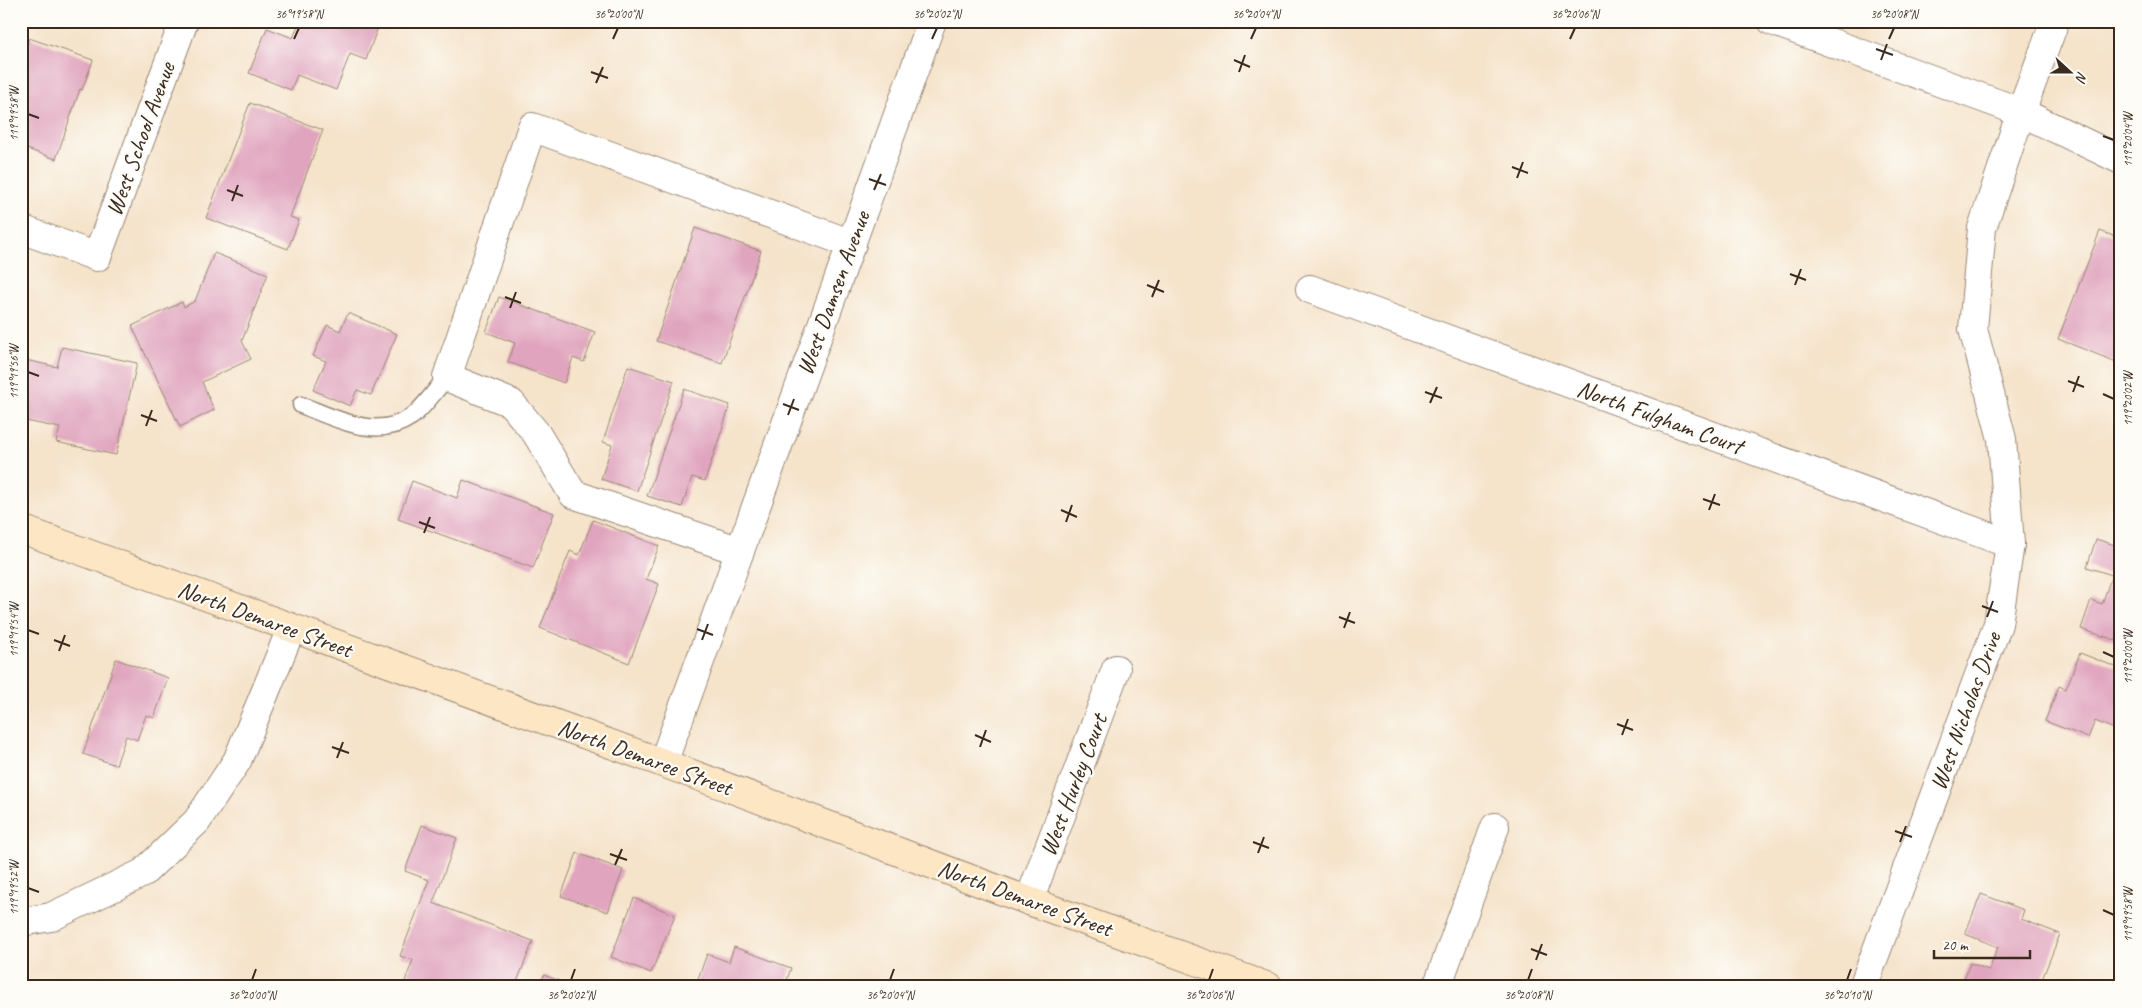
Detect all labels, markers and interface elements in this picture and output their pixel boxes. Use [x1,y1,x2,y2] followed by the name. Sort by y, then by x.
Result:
[275,6,324,22] text: 36°19'58"N
[594,6,643,22] text: 36°20'00"N
[913,6,962,22] text: 36°20'02"N
[1232,6,1281,22] text: 36°20'04"N
[1551,6,1600,22] text: 36°20'06"N
[1870,6,1919,22] text: 36°20'08"N
[2044,48,2094,98] north arrow
[98,56,182,220] street label: West School Avenue
[2071,69,2091,86] text: N
[6,85,22,141] text: 119°19'58"W
[2120,111,2136,167] text: 119°20'04"W
[789,205,877,379] street label: West Damsen Avenue
[6,343,22,399] text: 119°19'56"W
[2120,370,2136,426] text: 119°20'02"W
[1573,373,1750,462] street label: North Fulgham Court
[174,574,358,665] street label: North Demaree Street
[6,601,22,657] text: 119°19'54"W
[1923,626,2008,794] street label: West Nicholas Drive
[2120,628,2136,684] text: 119°20'00"W
[1032,708,1115,860] street label: West Hurley Court
[554,712,738,803] street label: North Demaree Street
[934,853,1118,944] street label: North Demaree Street
[6,859,22,915] text: 119°19'52"W
[2120,886,2136,942] text: 119°19'58"W
[1934,928,2031,960] scale bar
[1942,936,1969,955] text: 20 m
[228,987,277,1003] text: 36°20'00"N
[547,987,596,1003] text: 36°20'02"N
[866,987,915,1003] text: 36°20'04"N
[1185,987,1234,1003] text: 36°20'06"N
[1504,987,1553,1003] text: 36°20'08"N
[1823,987,1872,1003] text: 36°20'10"N

